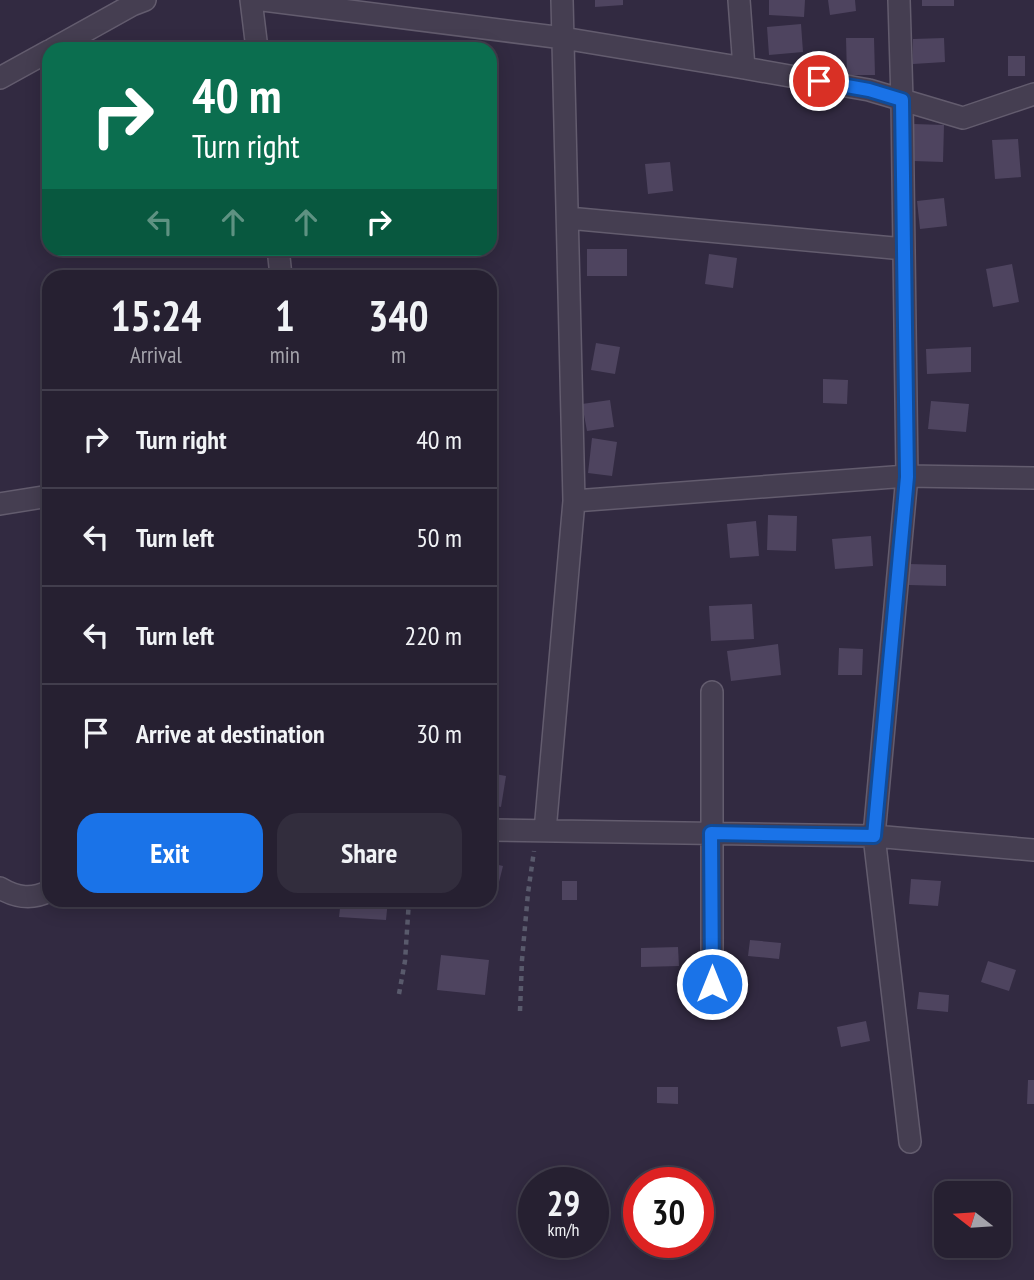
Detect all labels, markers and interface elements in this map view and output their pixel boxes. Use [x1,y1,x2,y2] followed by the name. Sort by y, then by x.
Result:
[789,51,849,111] pin
[800,62,838,100] icon: arrive
[192,63,281,127] text: 40 m
[77,70,168,161] icon: right
[192,125,300,167] text: Turn right
[141,203,179,241] icon: left
[214,203,252,241] icon: ahead
[287,203,325,241] icon: ahead
[360,203,398,241] icon: right
[110,288,201,343] text: 15:24
[275,288,295,343] text: 1
[368,288,429,343] text: 340
[130,340,182,369] text: Arrival
[270,340,300,369] text: min
[391,340,406,369] text: m
[77,420,115,458] icon: right
[136,423,227,456] text: Turn right
[416,423,462,456] text: 40 m
[77,518,115,556] icon: left
[136,521,214,554] text: Turn left
[416,521,462,554] text: 50 m
[77,616,115,654] icon: left
[136,619,214,652] text: Turn left
[404,619,462,652] text: 220 m
[77,714,115,752] icon: arrive
[136,717,325,750] text: Arrive at destination
[416,717,462,750] text: 30 m
[77,813,263,893] button: Exit
[277,813,462,893] button: Share
[675,947,749,1021] position arrow
[623,1167,714,1258] speed limit sign: 30
[547,1180,580,1226] text: 29
[934,1181,1012,1258] north arrow
[934,1181,1011,1258] map controls
[548,1218,579,1241] text: km/h

